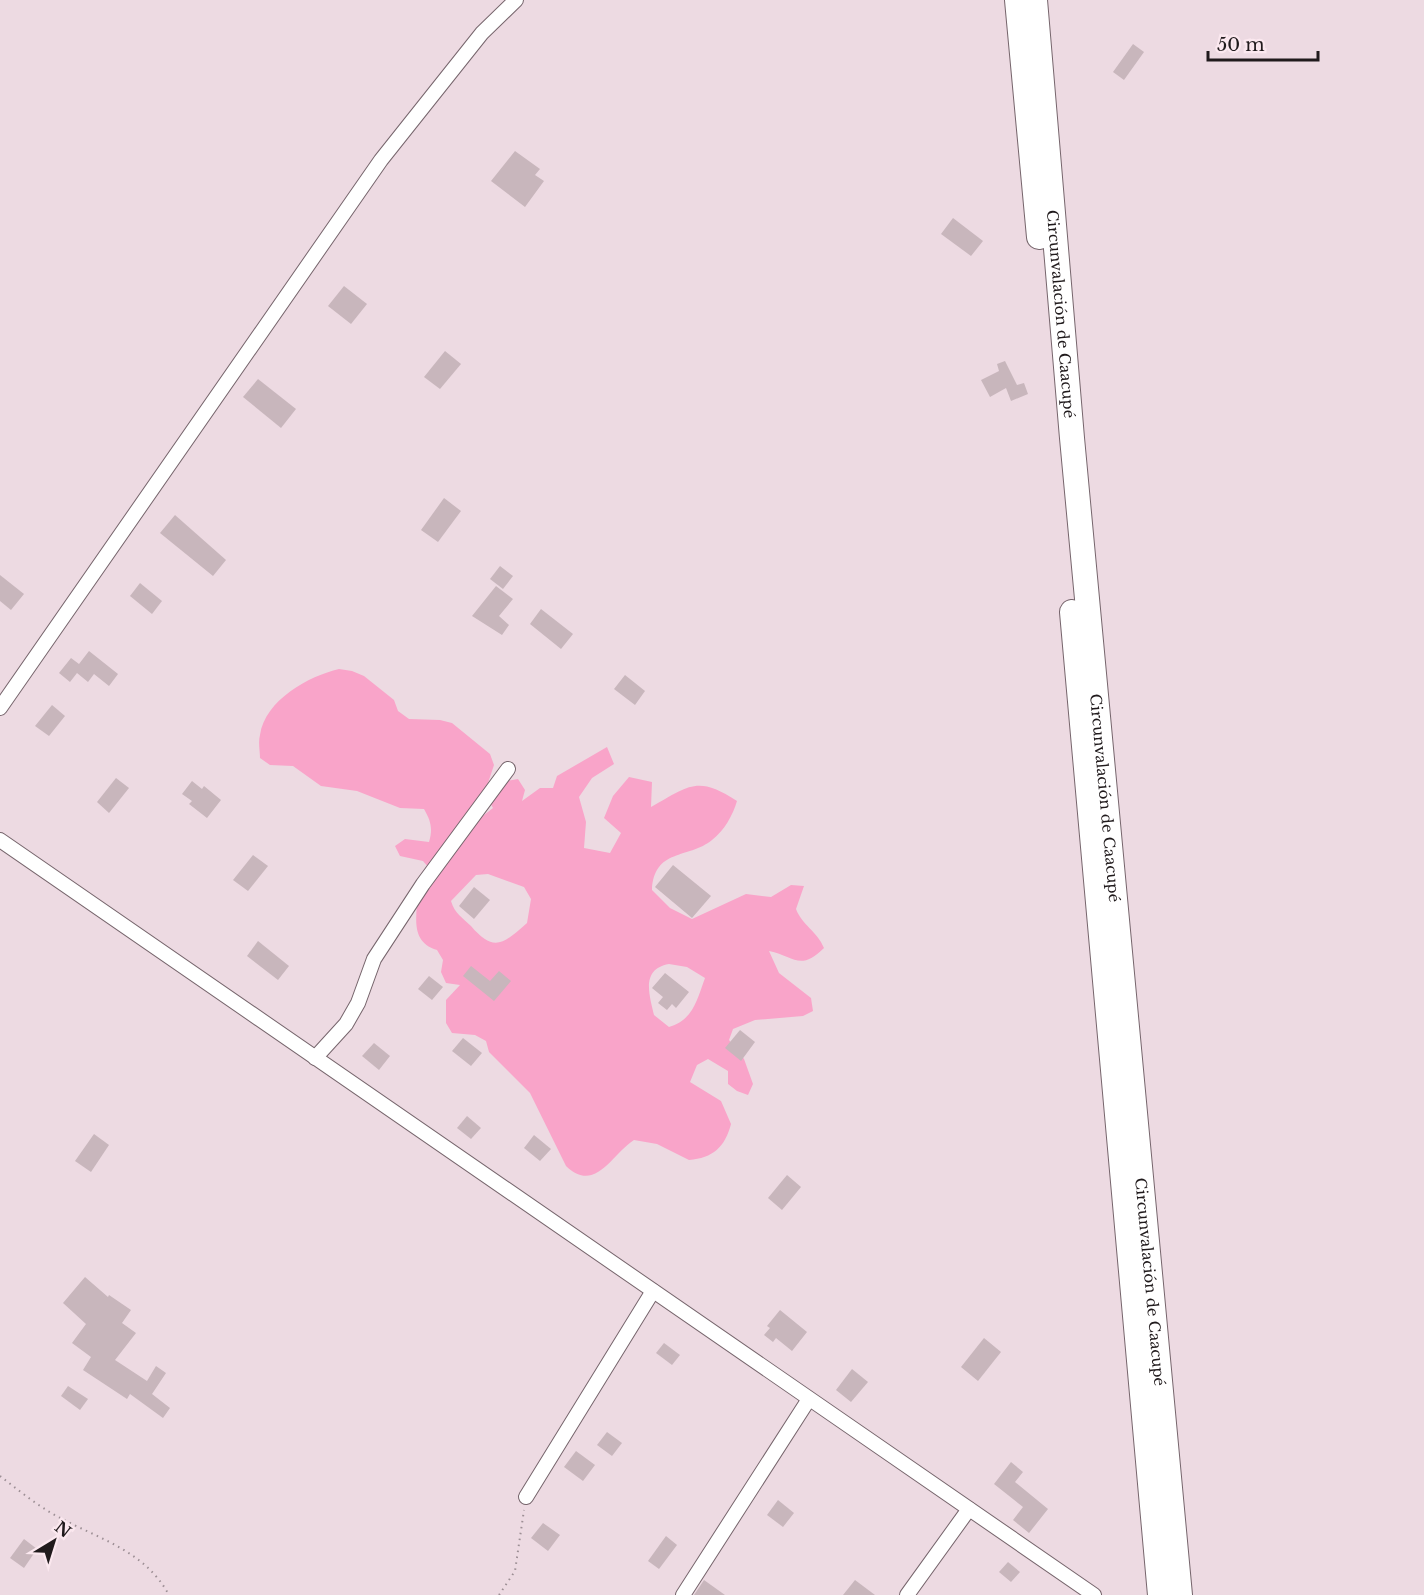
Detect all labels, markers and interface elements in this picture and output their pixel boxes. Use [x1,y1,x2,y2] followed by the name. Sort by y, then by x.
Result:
[1208,24,1318,62] scale bar
[1217,34,1265,56] text: 50 m
[1043,209,1080,419] street label: Circunvalación de Caacupé
[1086,693,1125,903] street label: Circunvalación de Caacupé
[1132,1177,1170,1387] street label: Circunvalación de Caacupé
[24,1511,84,1571] north arrow
[51,1517,75,1542] text: N

